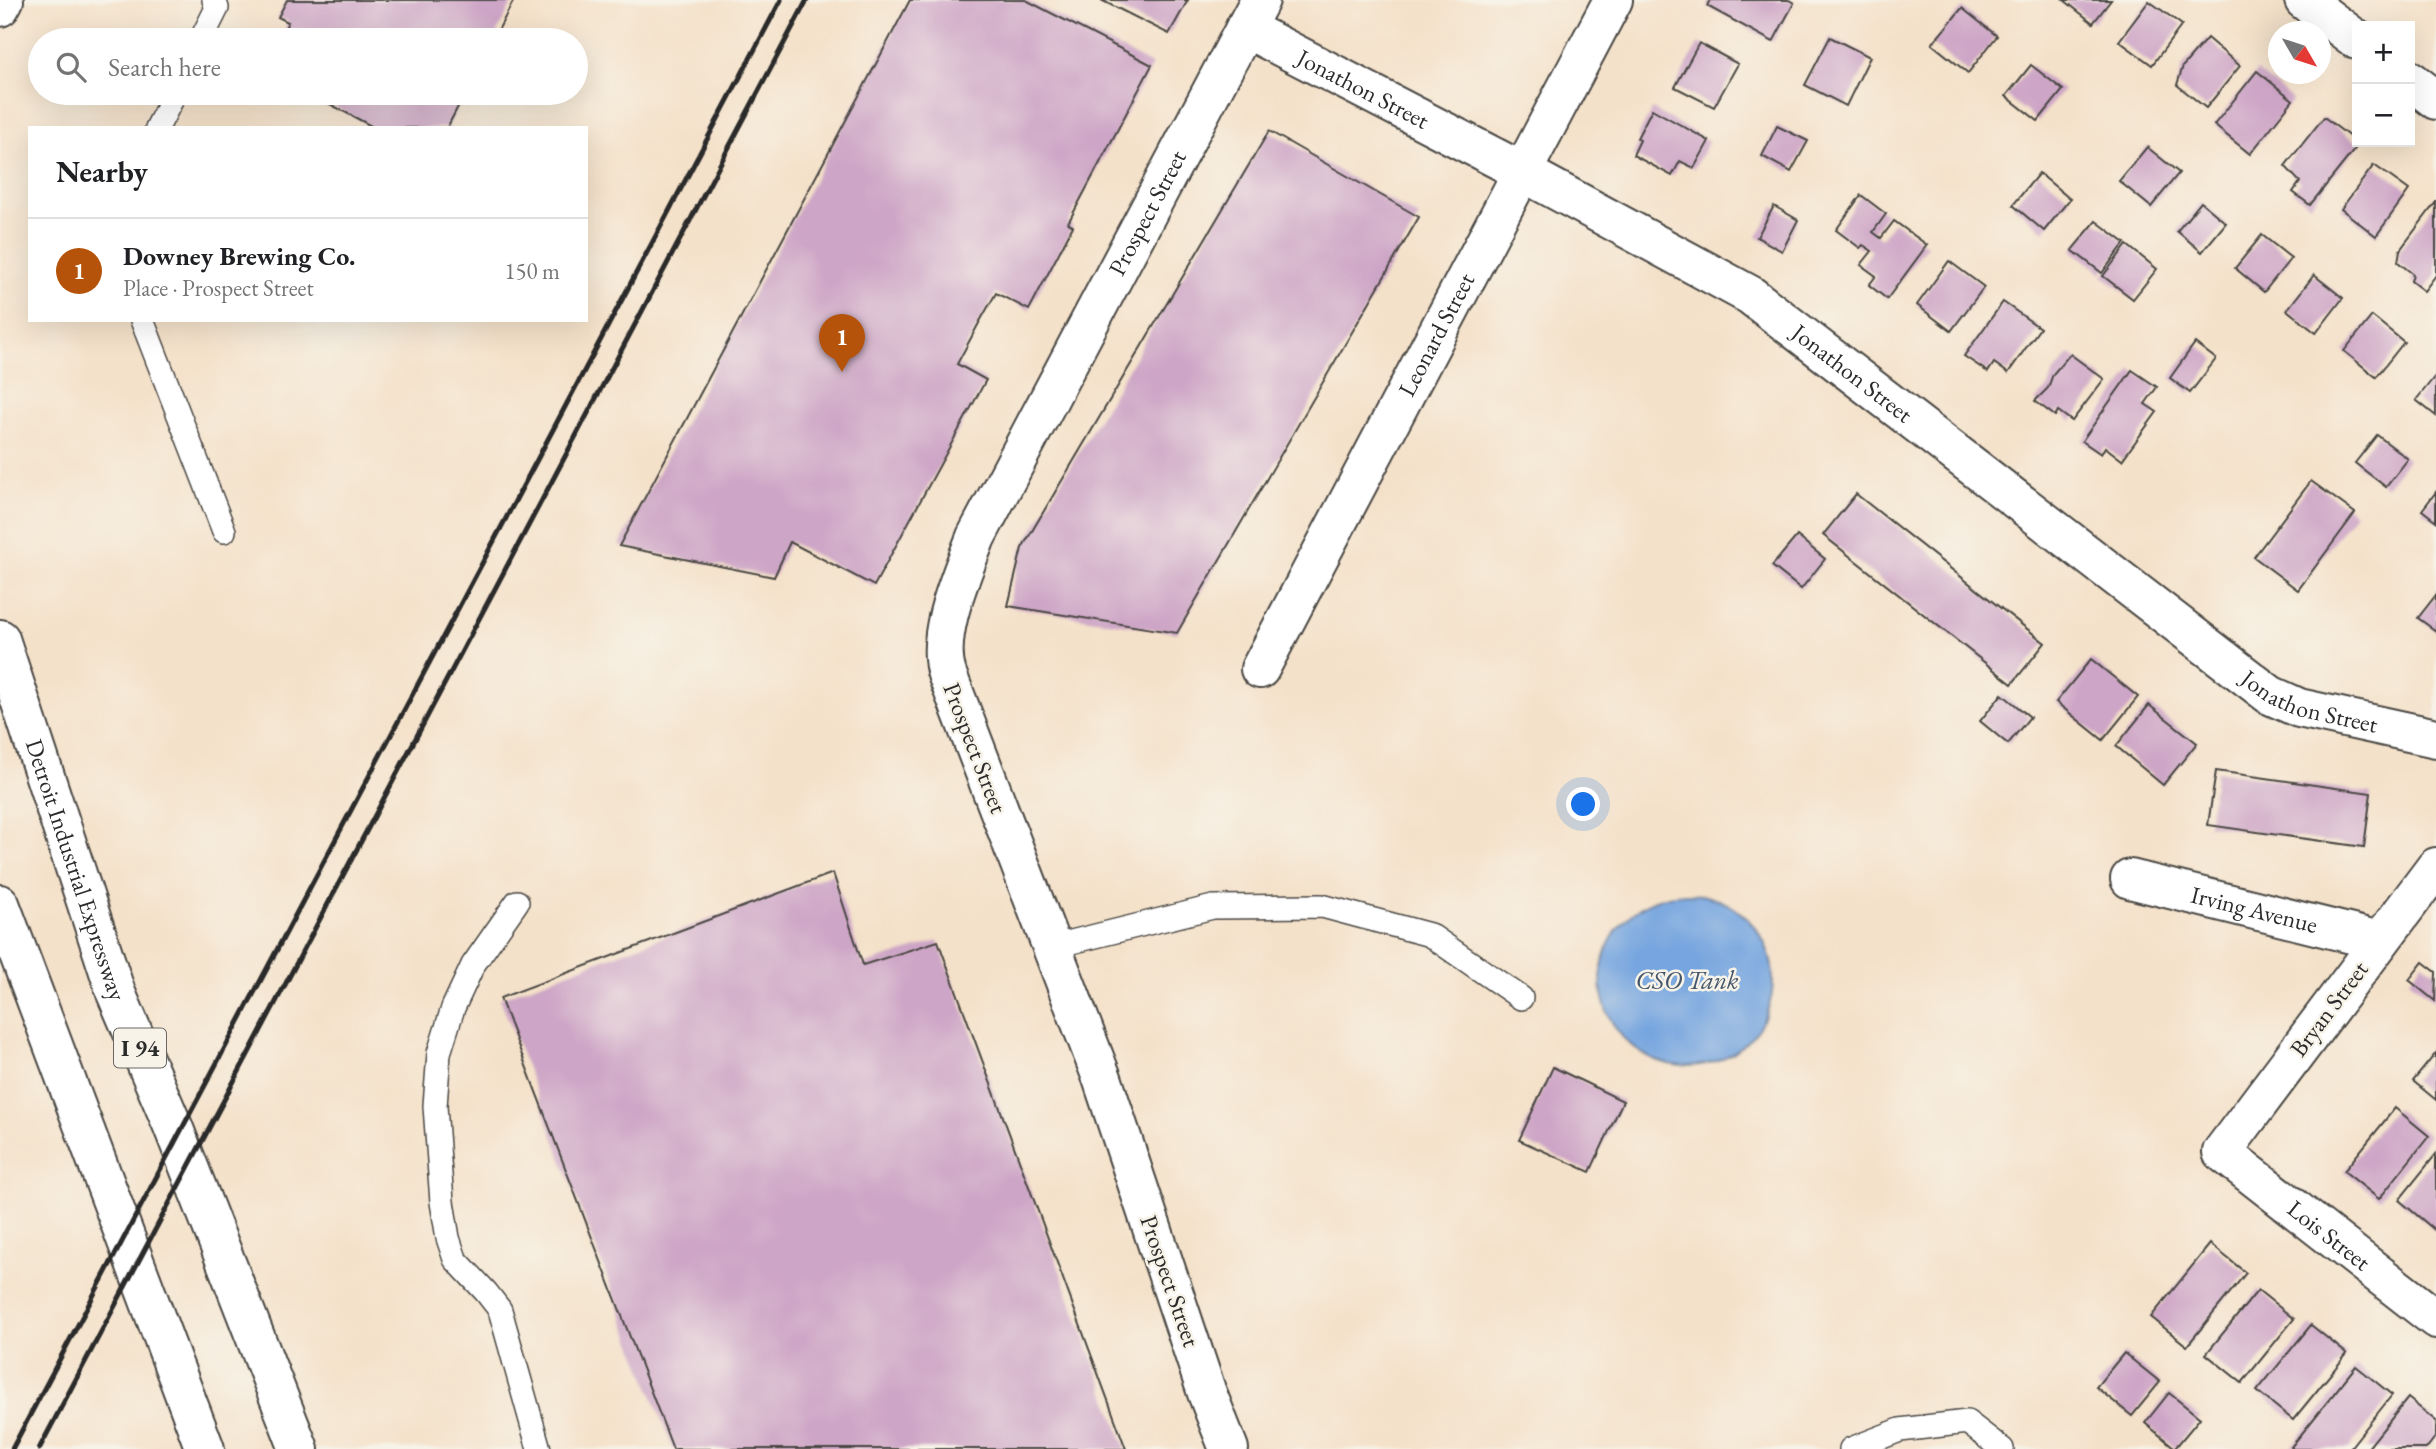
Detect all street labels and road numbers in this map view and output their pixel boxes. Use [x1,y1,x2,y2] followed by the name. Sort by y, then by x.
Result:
[1290,41,1435,136] street label: Jonathon Street
[1101,144,1193,281] street label: Prospect Street
[1391,267,1481,401] street label: Leonard Street
[1784,316,1919,430] street label: Jonathon Street
[2233,661,2381,740] street label: Jonathon Street
[936,678,1015,818] street label: Prospect Street
[19,735,134,1006] street label: Detroit Industrial Expressway
[2188,879,2321,940] street label: Irving Avenue
[2283,954,2375,1063] street label: Bryan Street
[114,1028,166,1068] road number: I 94
[2281,1193,2377,1277] street label: Lois Street
[1133,1211,1208,1351] street label: Prospect Street

